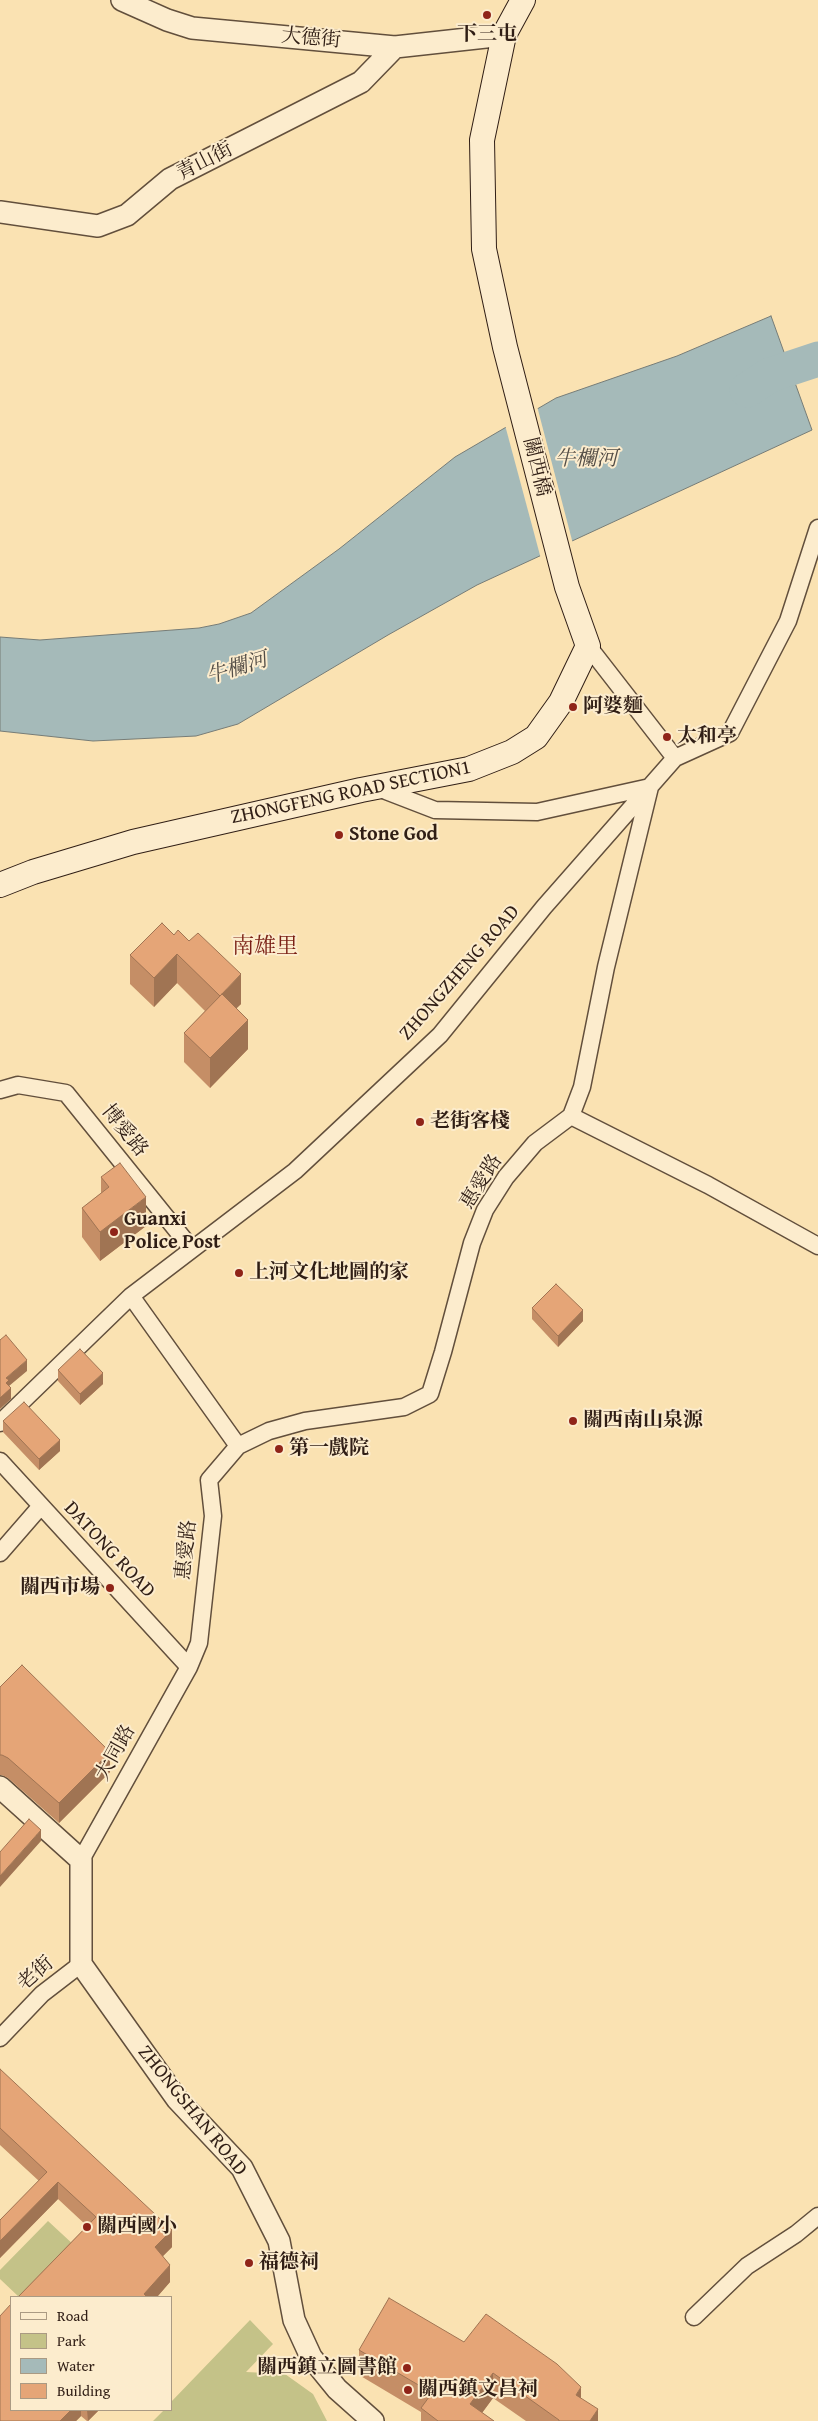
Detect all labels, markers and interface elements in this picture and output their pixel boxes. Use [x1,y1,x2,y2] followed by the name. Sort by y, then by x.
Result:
[481,9,493,21] marker: 下三屯
[457,23,517,47] place label: 下三屯
[280,24,342,54] street label: 大德街
[173,138,237,186] street label: 青山街
[517,435,555,499] street label: 關西橋
[555,447,617,473] water label: 牛欄河
[203,648,271,690] water label: 牛欄河
[583,695,643,719] place label: 阿婆麵
[567,701,579,713] marker: 阿婆麵
[677,725,737,749] place label: 太和亭
[661,731,673,743] marker: 太和亭
[229,756,473,830] street label: ZHONGFENG ROAD SECTION1
[349,823,438,847] place label: Stone God
[333,829,345,841] marker: Stone God
[395,900,525,1046] street label: ZHONGZHENG ROAD
[232,934,298,960] district label: 南雄里
[96,1100,152,1162] street label: 博愛路
[430,1110,510,1134] place label: 老街客棧
[414,1116,426,1128] marker: 老街客棧
[456,1150,508,1214] street label: 惠愛路
[124,1208,221,1255] place label: Guanxi Police Post
[108,1226,120,1238] marker: Guanxi Police Post
[249,1261,409,1285] place label: 上河文化地圖的家
[233,1267,245,1279] marker: 上河文化地圖的家
[583,1409,703,1433] place label: 關西南山泉源
[567,1415,579,1427] marker: 關西南山泉源
[289,1437,369,1461] place label: 第一戲院
[273,1443,285,1455] marker: 第一戲院
[58,1497,160,1603] street label: DATONG ROAD
[172,1519,202,1581] street label: 惠愛路
[20,1576,100,1600] place label: 關西市場
[104,1582,116,1594] marker: 關西市場
[91,1721,141,1785] street label: 大同路
[13,1952,59,1996] street label: 老街
[132,2041,252,2181] street label: ZHONGSHAN ROAD
[97,2215,177,2239] place label: 關西國小
[81,2221,93,2233] marker: 關西國小
[259,2251,319,2275] place label: 福德祠
[243,2257,255,2269] marker: 福德祠
[10,2296,172,2411] legend
[57,2305,88,2326] text: Road
[57,2330,86,2351] text: Park
[57,2355,95,2376] text: Water
[257,2356,397,2380] place label: 關西鎮立圖書館
[401,2362,413,2374] marker: 關西鎮立圖書館
[418,2378,538,2402] place label: 關西鎮文昌祠
[57,2380,110,2401] text: Building
[402,2384,414,2396] marker: 關西鎮文昌祠

